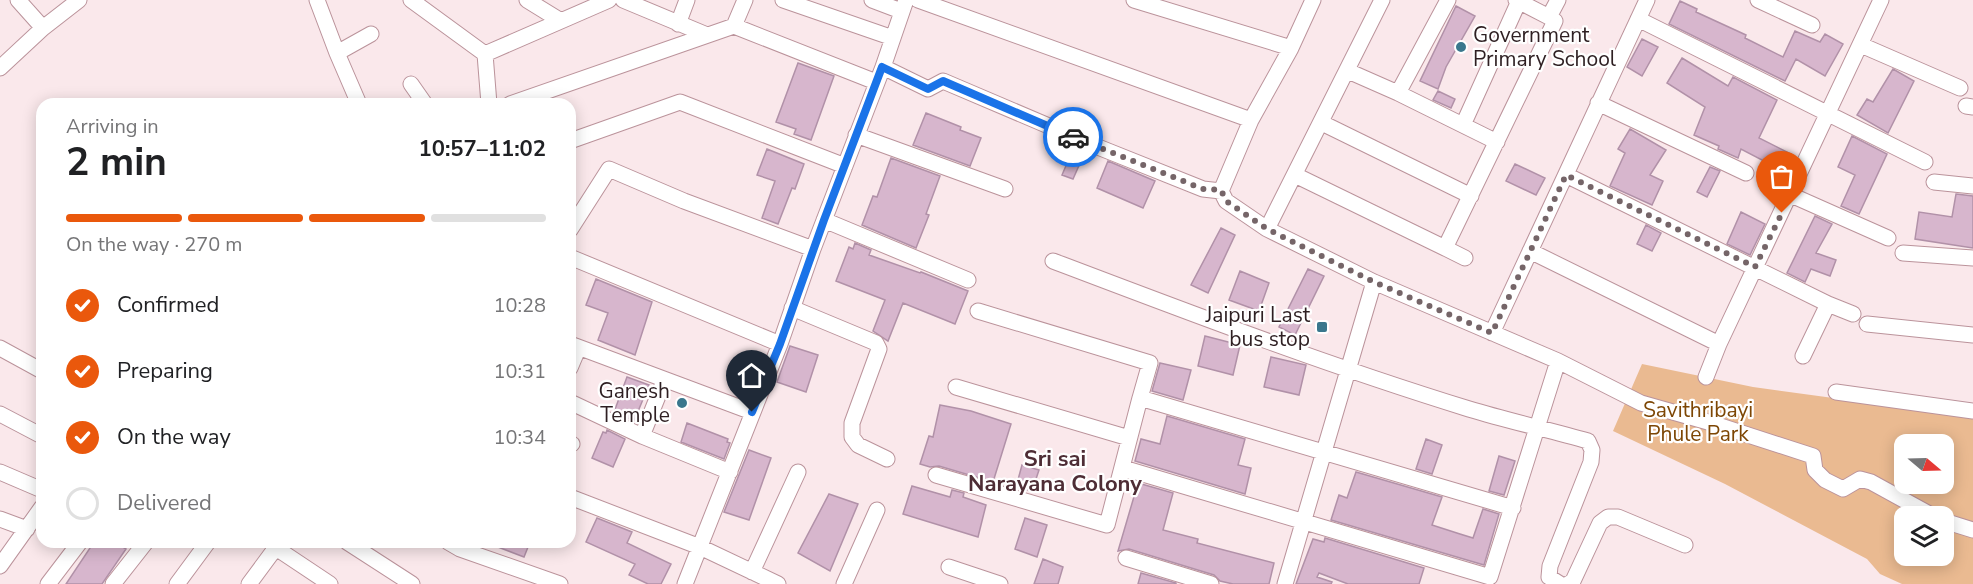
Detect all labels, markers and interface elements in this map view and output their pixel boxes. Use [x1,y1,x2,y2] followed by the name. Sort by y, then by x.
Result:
[1473,21,1617,73] place label: Government Primary School
[1454,40,1468,54] marker: Government Primary School
[1043,107,1103,167] courier
[66,113,159,140] text: Arriving in
[1057,121,1090,154] icon: car
[418,134,546,164] text: 10:57–11:02
[66,136,167,189] text: 2 min
[1756,151,1807,213] pin
[1765,160,1798,193] icon: bag
[66,231,242,258] text: On the way · 270 m
[66,289,99,322] icon: check
[117,290,219,320] text: Confirmed
[493,292,546,319] text: 10:28
[1205,301,1311,353] place label: Jaipuri Last bus stop
[1315,320,1329,334] marker: Jaipuri Last bus stop
[726,350,777,412] pin
[66,355,99,388] icon: check
[117,356,213,386] text: Preparing
[493,358,546,385] text: 10:31
[735,359,768,392] icon: home
[598,377,670,429] place label: Ganesh Temple
[675,396,689,410] marker: Ganesh Temple
[1643,396,1753,448] park label: Savithribayi Phule Park
[66,421,99,454] icon: check
[117,422,231,452] text: On the way
[493,424,546,451] text: 10:34
[1894,434,1954,494] north arrow
[1894,434,1954,566] map controls
[968,444,1142,499] district label: Sri sai Narayana Colony
[117,488,212,518] text: Delivered
[1894,506,1954,566] button: layers

